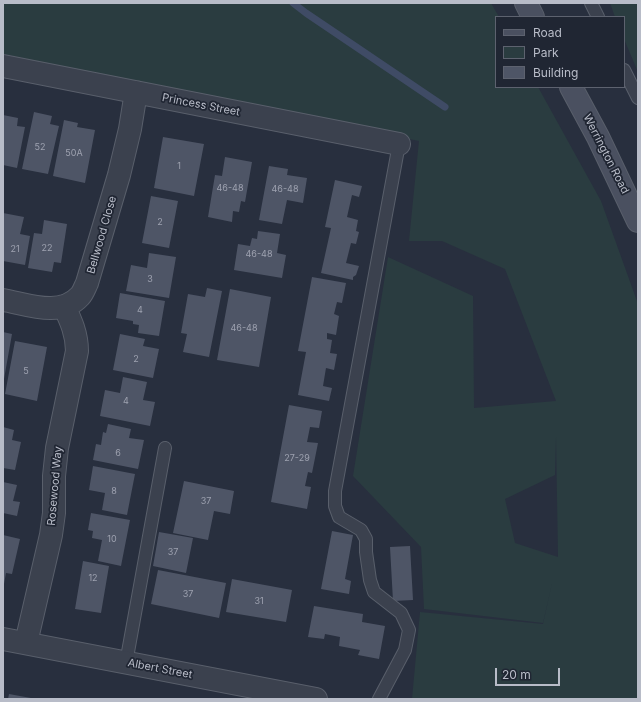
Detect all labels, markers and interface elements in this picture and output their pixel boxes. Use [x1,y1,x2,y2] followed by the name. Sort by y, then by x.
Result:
[495,16,625,88] legend
[533,25,562,40] text: Road
[533,45,559,60] text: Park
[533,65,578,80] text: Building
[161,91,241,119] street label: Princess Street
[580,112,632,196] street label: Werrington Road
[35,142,45,152] house number: 52
[65,148,83,158] house number: 50A
[177,161,181,171] house number: 1
[217,183,243,193] house number: 46-48
[272,184,298,194] house number: 46-48
[85,195,119,275] street label: Bellwood Close
[157,217,163,227] house number: 2
[42,243,52,253] house number: 22
[10,244,20,254] house number: 21
[246,249,272,259] house number: 46-48
[147,274,153,284] house number: 3
[137,305,143,315] house number: 4
[231,323,257,333] house number: 46-48
[133,354,139,364] house number: 2
[23,366,29,376] house number: 5
[123,396,129,406] house number: 4
[45,446,65,526] street label: Rosewood Way
[115,448,121,458] house number: 6
[284,453,310,463] house number: 27-29
[111,486,117,496] house number: 8
[201,496,211,506] house number: 37
[107,534,117,544] house number: 10
[168,547,178,557] house number: 37
[88,573,98,583] house number: 12
[183,589,193,599] house number: 37
[254,596,264,606] house number: 31
[127,656,193,682] street label: Albert Street
[497,660,562,686] scale bar
[502,667,531,682] text: 20 m

